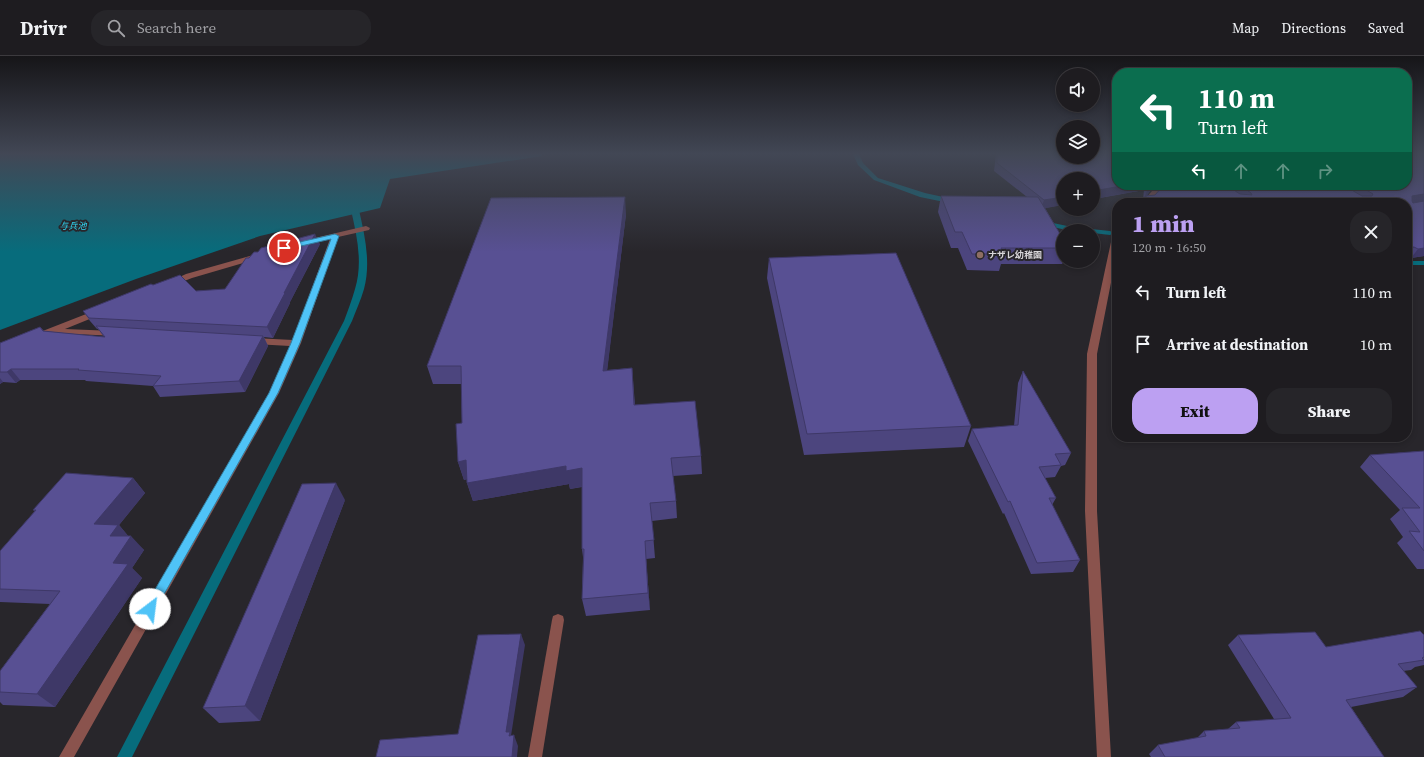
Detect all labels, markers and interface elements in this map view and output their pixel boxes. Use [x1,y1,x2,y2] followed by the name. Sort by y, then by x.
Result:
[91,10,371,46] search box
[20,15,67,41] text: Drivr
[105,17,127,39] icon: search
[137,17,216,38] text: Search here
[1232,18,1259,38] text: Map
[1281,18,1346,38] text: Directions
[1368,18,1404,38] text: Saved
[1056,68,1100,268] map controls
[1056,68,1100,112] button: sound
[1198,79,1275,117] text: 110 m
[1132,84,1184,136] icon: left
[1198,115,1268,140] text: Turn left
[1056,120,1100,164] button: layers
[1188,160,1210,182] icon: left
[1230,160,1252,182] icon: ahead
[1272,160,1294,182] icon: ahead
[1314,160,1336,182] icon: right
[1056,172,1100,216] button: +
[1132,207,1195,240] text: 1 min
[1350,211,1392,253] button: close
[59,220,87,232] water label: 与兵池
[1056,224,1100,268] button: −
[267,231,301,265] pin
[273,237,295,259] icon: arrive
[1132,239,1206,256] text: 120 m · 16:50
[988,249,1042,261] place label: ナザレ幼稚園
[975,250,985,260] marker: ナザレ幼稚園
[1132,281,1154,303] icon: left
[1166,282,1226,303] text: Turn left
[1352,282,1392,303] text: 110 m
[1132,333,1154,355] icon: arrive
[1166,334,1308,355] text: Arrive at destination
[1360,334,1392,355] text: 10 m
[1132,388,1258,434] button: Exit
[1266,388,1392,434] button: Share
[129,588,171,630] position arrow

